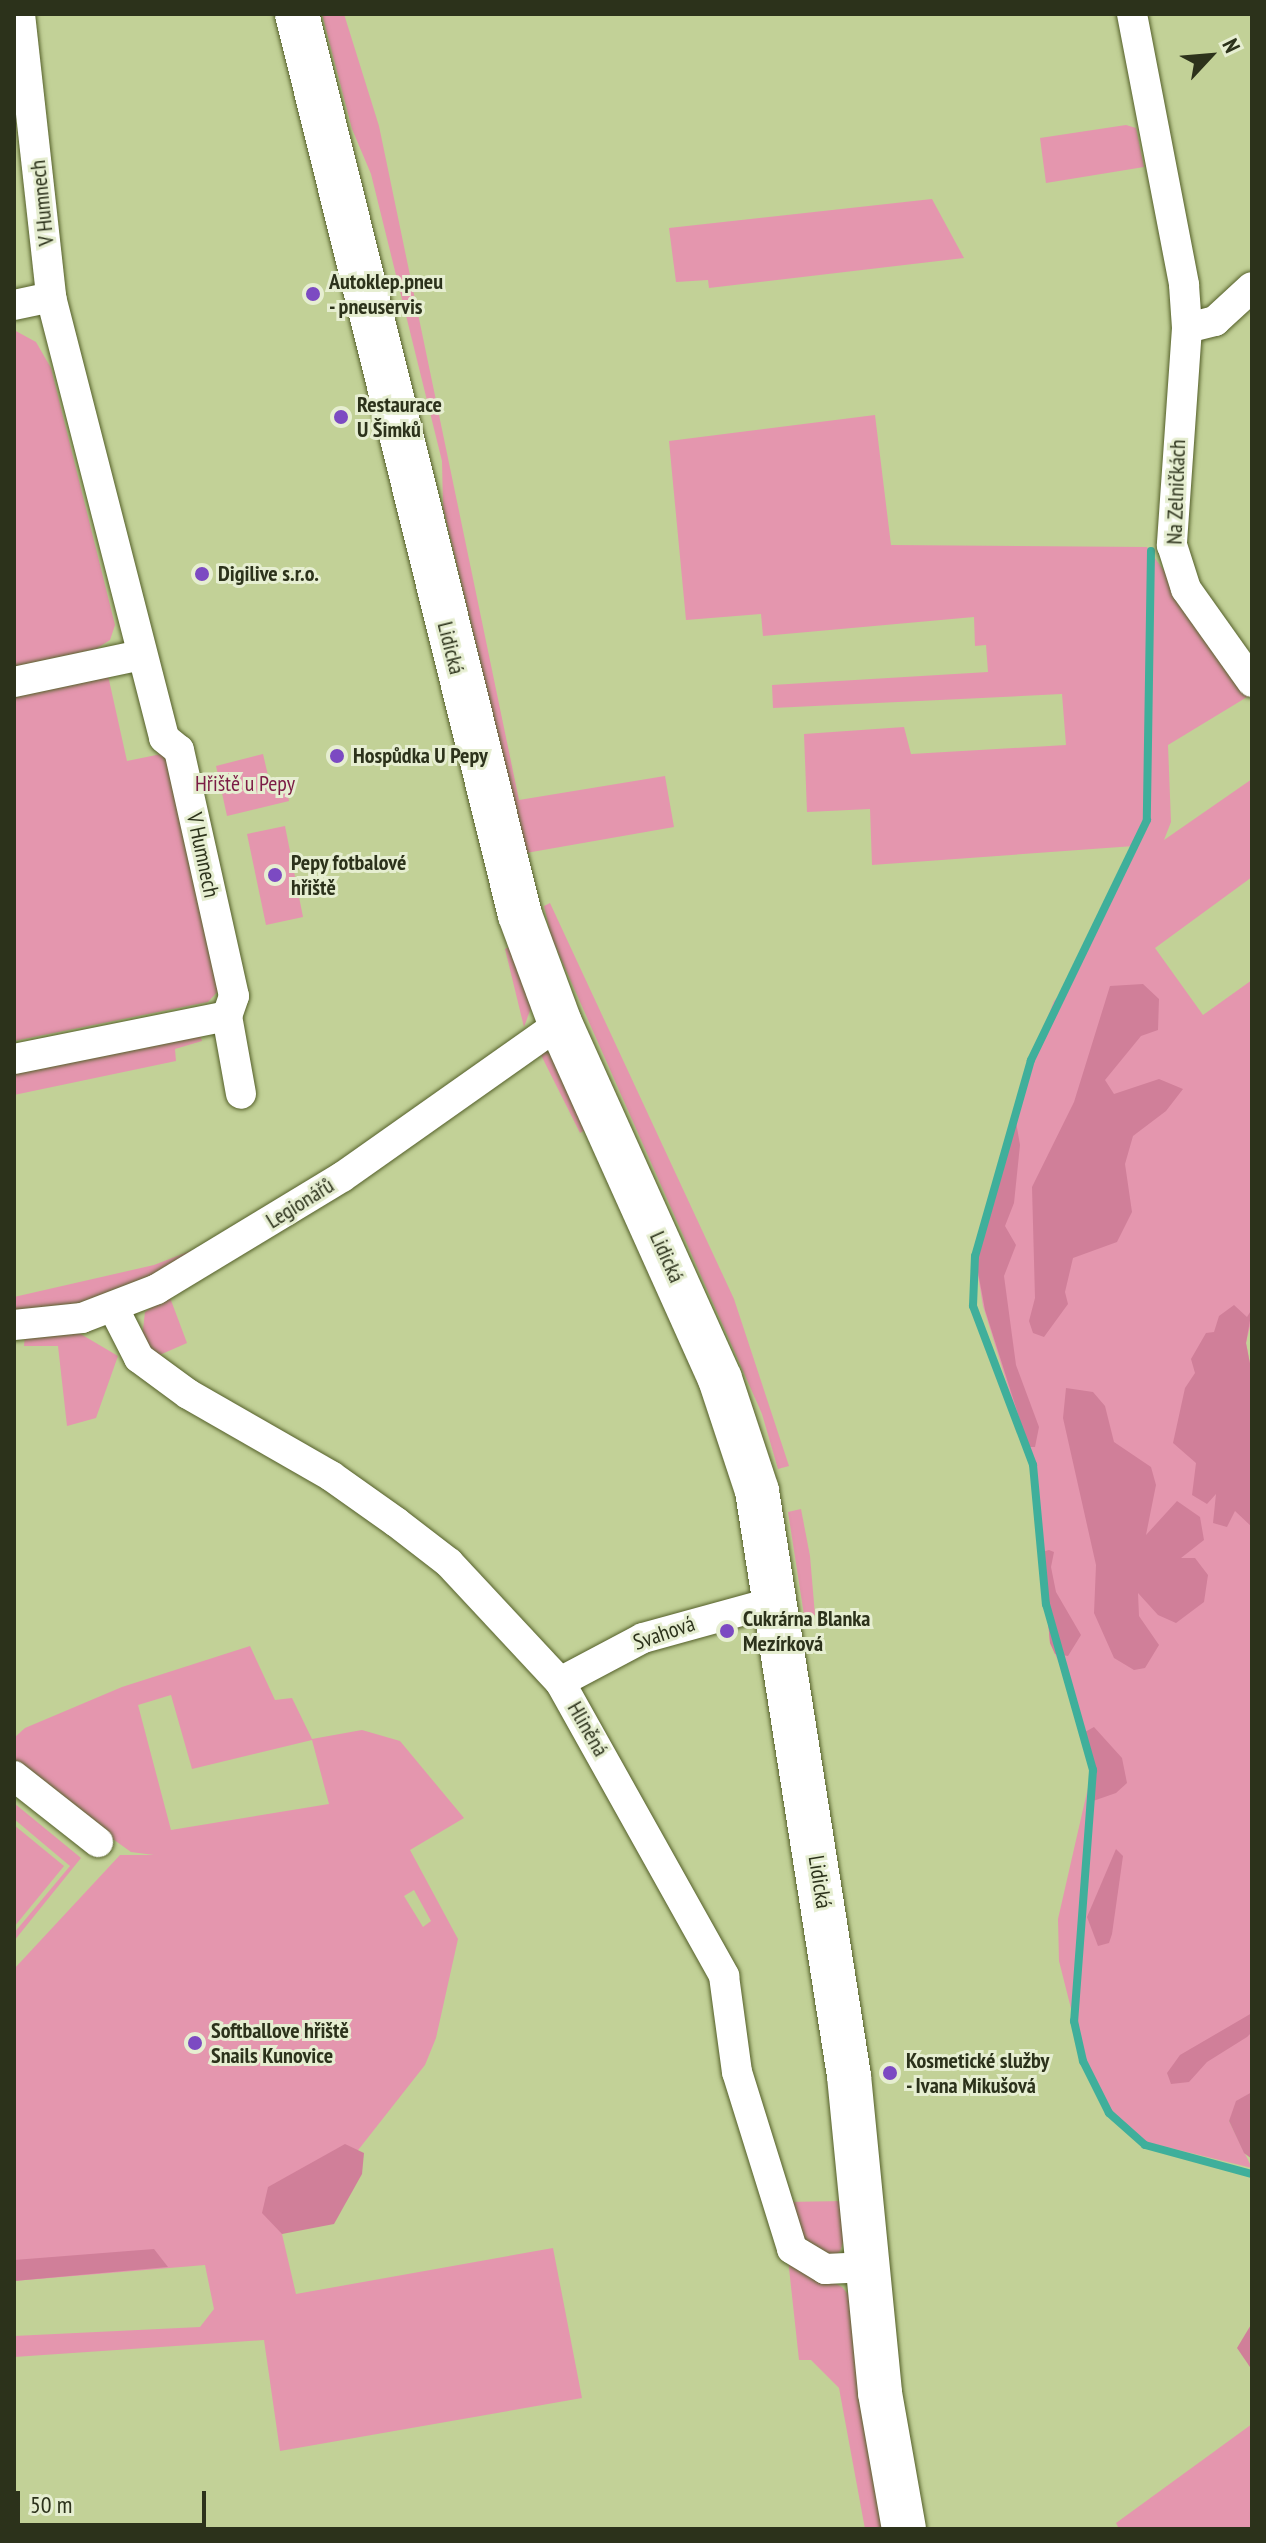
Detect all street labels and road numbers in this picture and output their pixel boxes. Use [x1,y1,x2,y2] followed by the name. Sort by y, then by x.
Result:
[24,159,60,247] street label: V Humnech
[1161,439,1191,545] street label: Na Zelničkách
[432,619,470,677] street label: Lidická
[181,810,225,900] street label: V Humnech
[261,1172,339,1234] street label: Legionářů
[644,1227,690,1287] street label: Lidická
[630,1610,698,1656] street label: Svahová
[562,1697,614,1761] street label: Hliněná
[803,1854,837,1910] street label: Lidická

